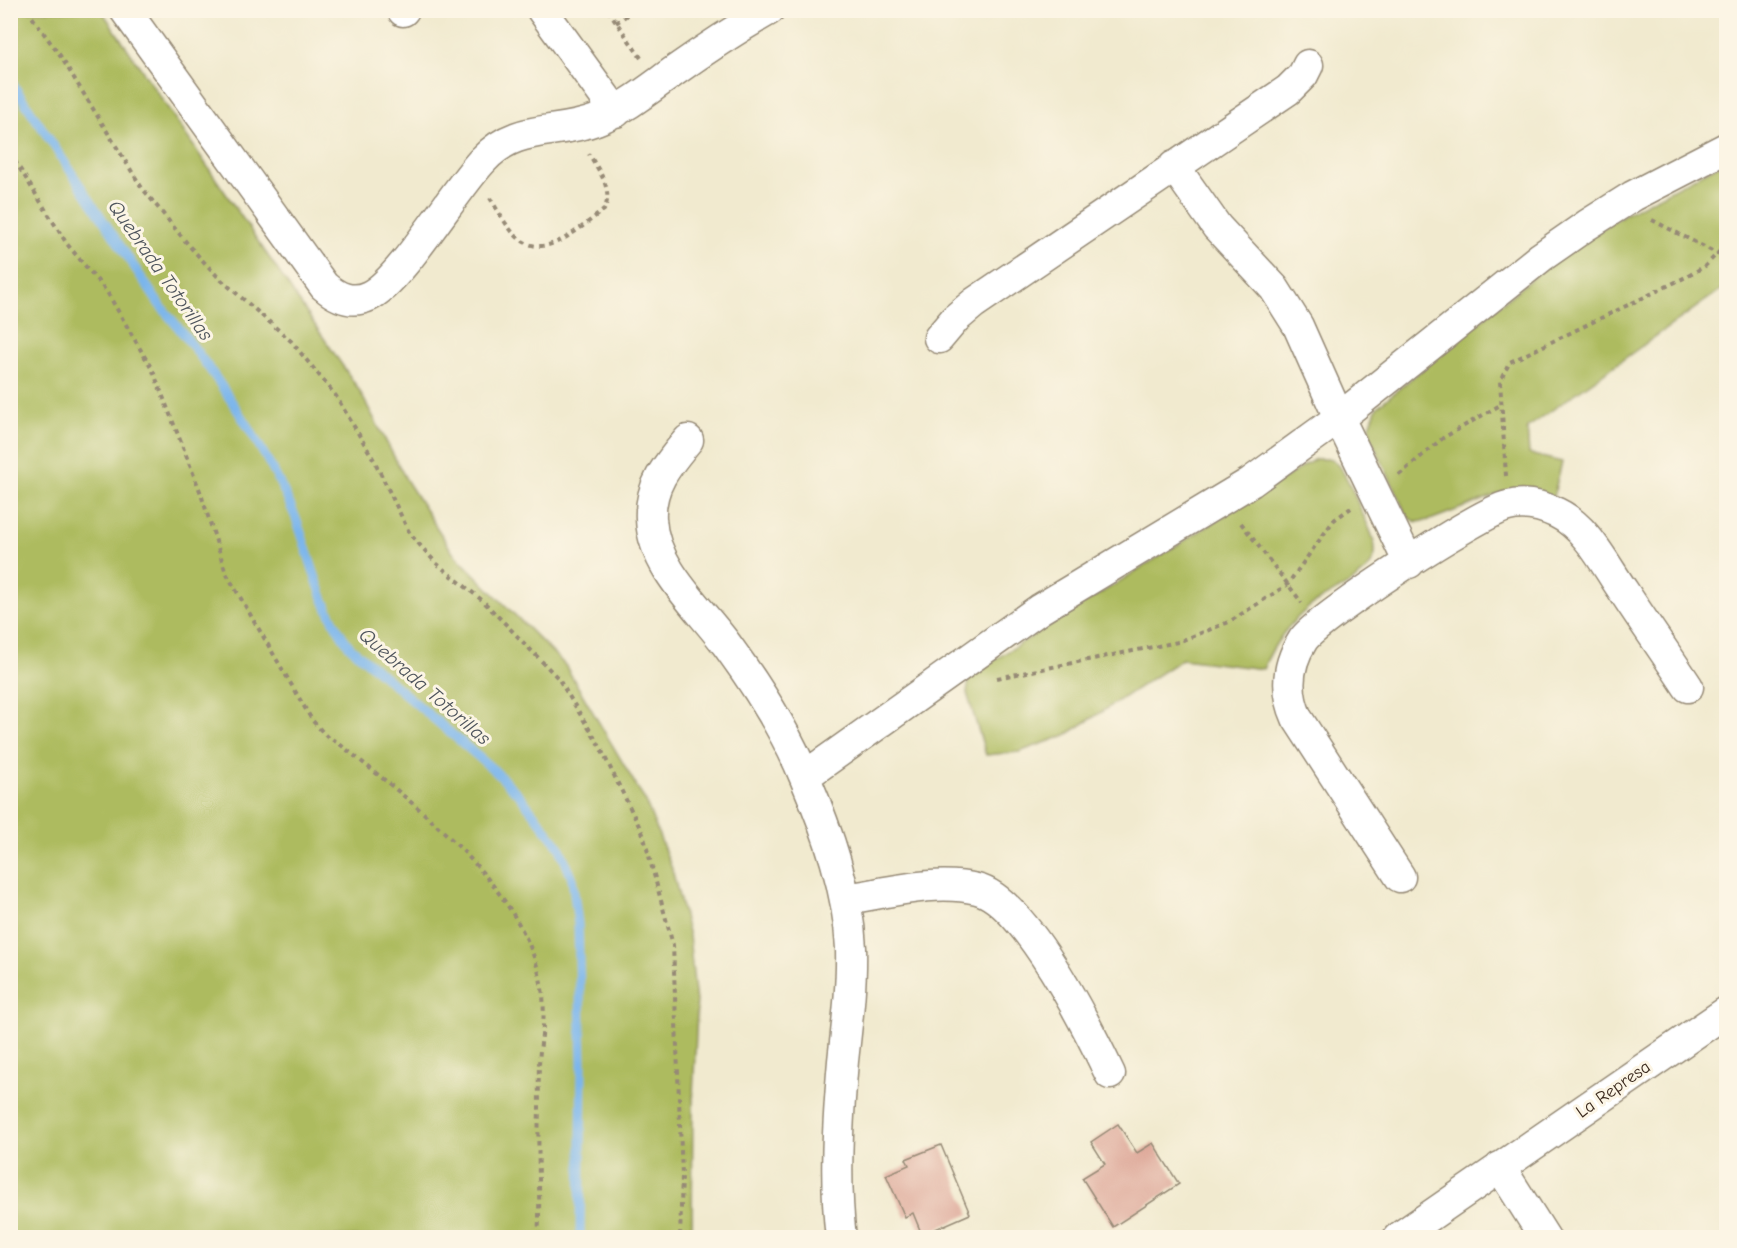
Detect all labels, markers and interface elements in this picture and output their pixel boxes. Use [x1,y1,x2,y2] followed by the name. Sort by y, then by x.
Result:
[103,196,218,346] water label: Quebrada Totorillas
[354,623,496,750] water label: Quebrada Totorillas
[1572,1056,1654,1123] street label: La Represa

